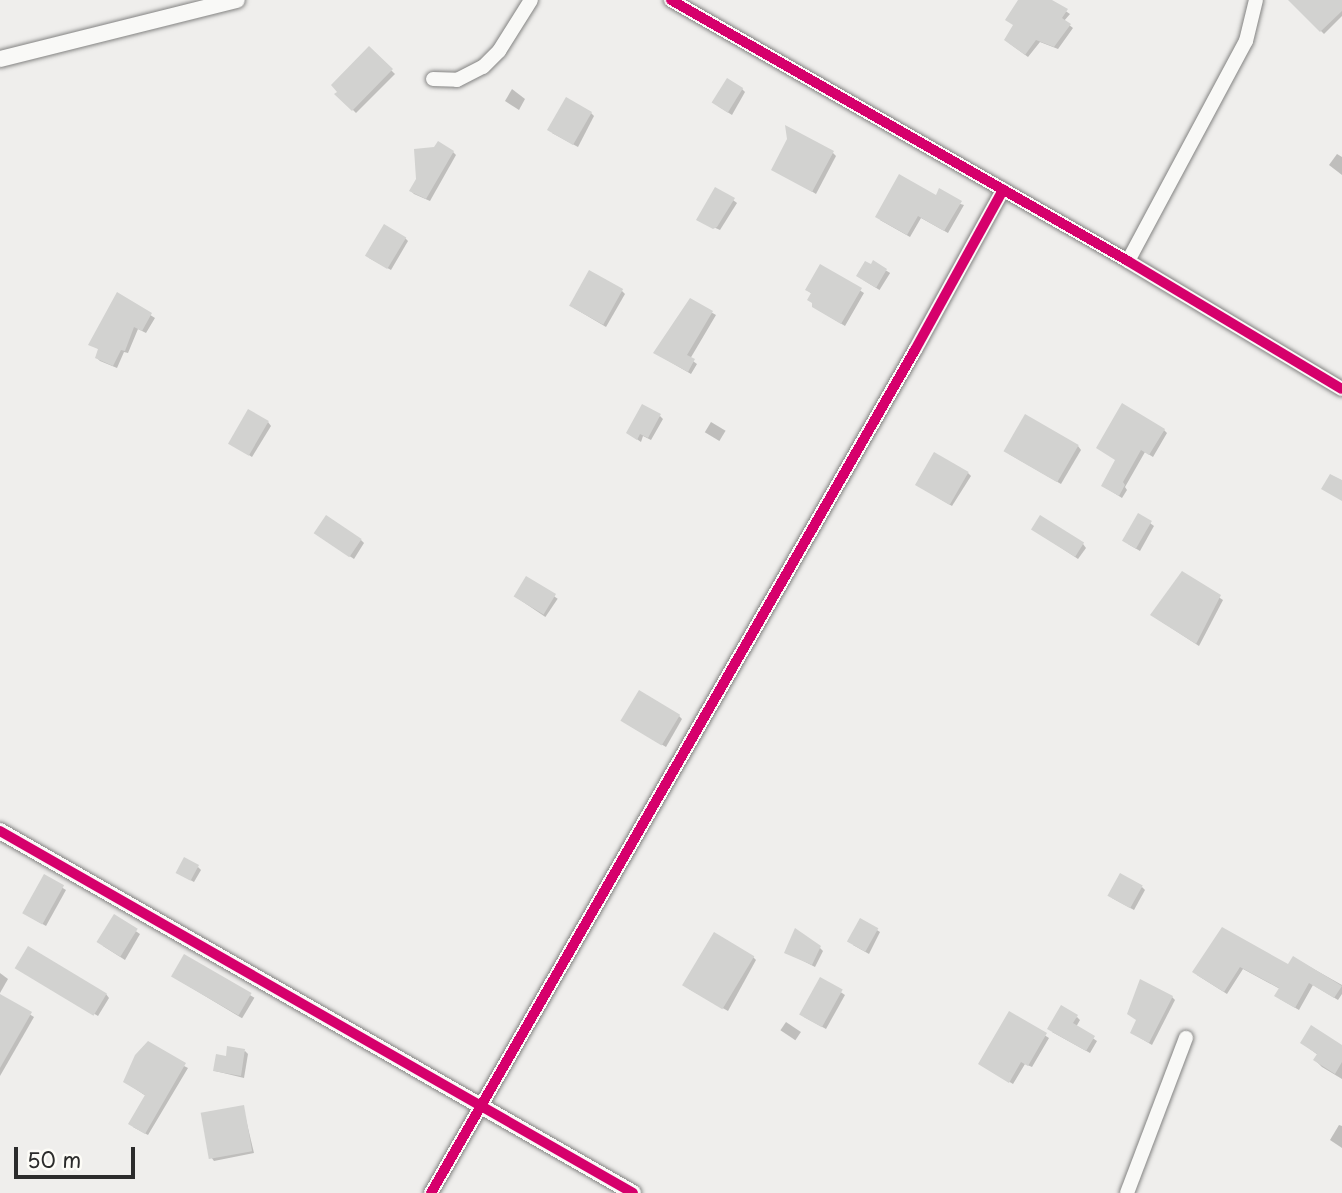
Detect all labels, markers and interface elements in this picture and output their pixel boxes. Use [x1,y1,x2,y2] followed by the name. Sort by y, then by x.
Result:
[18,1134,138,1178] scale bar
[27,1143,81,1175] text: 50 m

